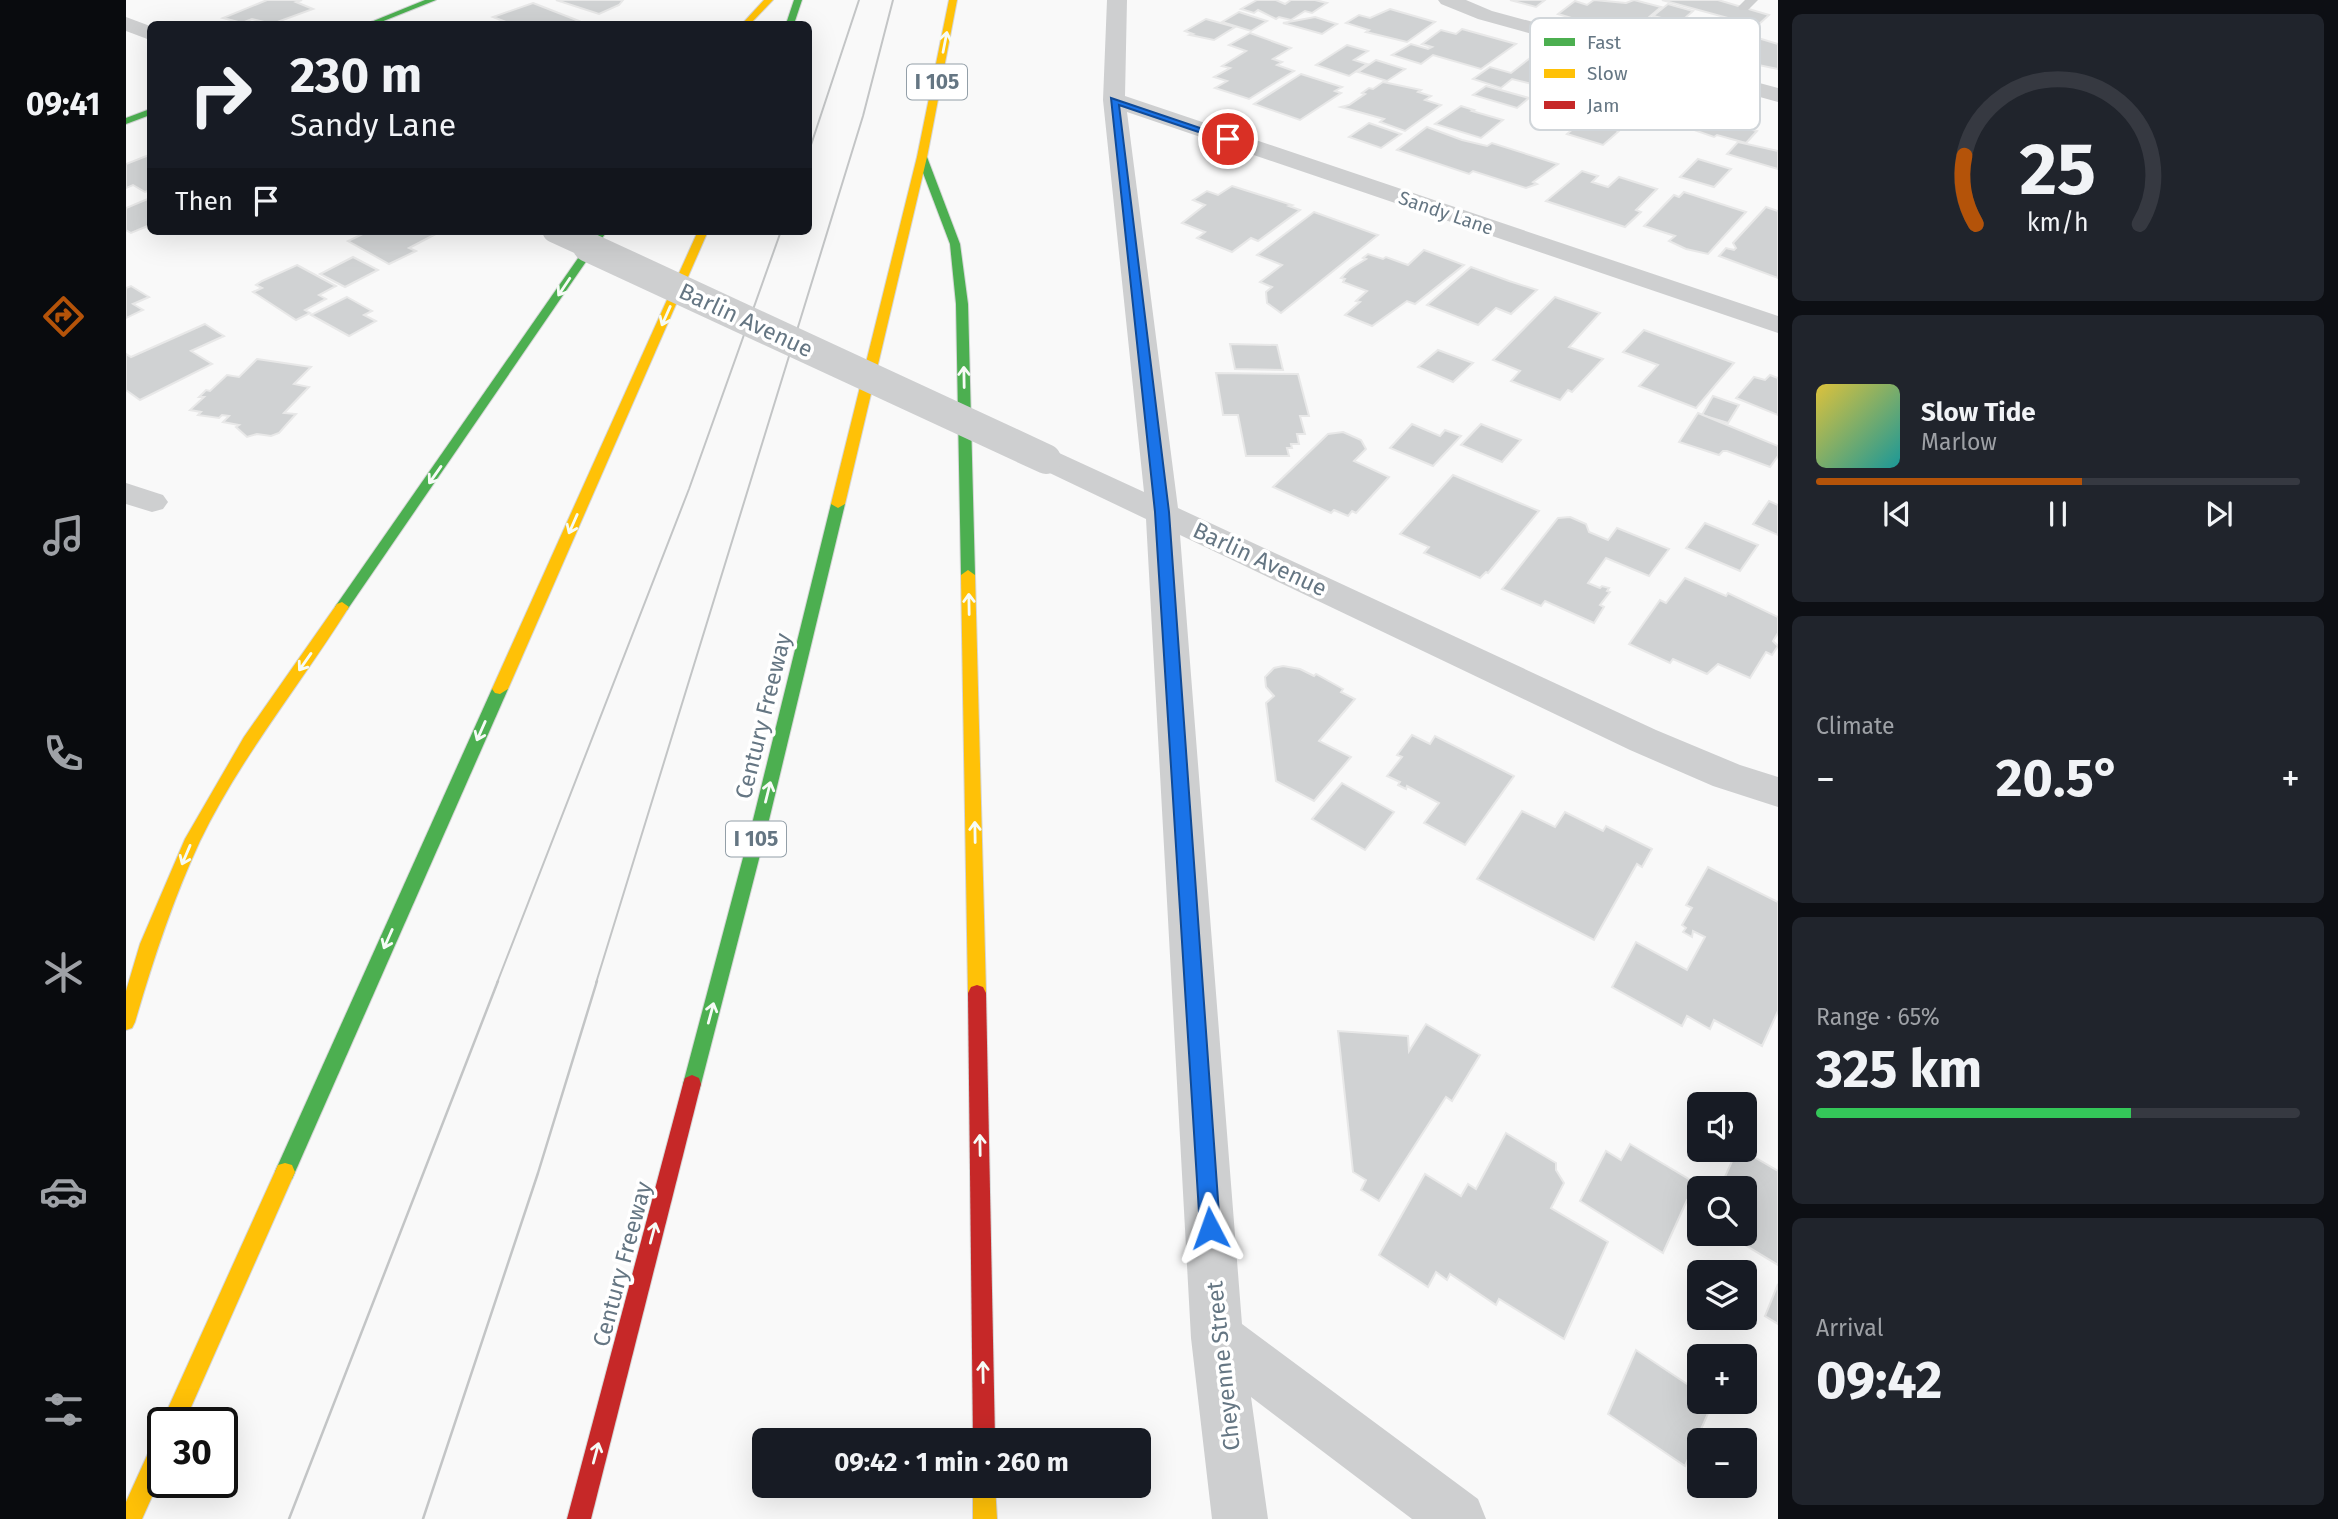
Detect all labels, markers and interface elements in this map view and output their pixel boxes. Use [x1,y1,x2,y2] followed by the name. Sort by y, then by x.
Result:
[1530,18,1760,130] legend
[939,31,952,54] one-way arrow
[1587,31,1621,54] text: Fast
[290,46,422,105] text: 230 m
[175,49,266,140] icon: right
[1587,62,1628,85] text: Slow
[907,64,967,100] road number: I 105
[26,85,100,123] text: 09:41
[1587,94,1619,117] text: Jam
[290,106,456,144] text: Sandy Lane
[1198,109,1258,169] pin
[1209,120,1247,158] icon: arrive
[2020,126,2096,213] text: 25
[247,182,285,220] icon: arrive
[175,186,233,217] text: Then
[1396,186,1496,240] street label: Sandy Lane
[2027,207,2089,237] text: km/h
[556,277,571,296] one-way arrow
[675,277,817,363] street label: Barlin Avenue
[39,292,88,341] icon: directions
[659,305,672,326] one-way arrow
[957,365,970,388] one-way arrow
[1921,397,2036,428] text: Slow Tide
[1921,428,1997,456] text: Marlow
[428,465,442,484] one-way arrow
[1878,495,1916,533] icon: previous
[2039,495,2077,533] icon: pause
[2200,495,2238,533] icon: next
[39,511,88,560] icon: music
[566,512,579,534] one-way arrow
[1189,516,1331,602] street label: Barlin Avenue
[962,593,976,616] one-way arrow
[729,630,797,802] street label: Century Freeway
[298,652,312,671] one-way arrow
[1816,712,1895,740] text: Climate
[474,720,487,742] one-way arrow
[39,729,88,778] icon: phone
[1996,747,2120,810] text: 20.5°
[1816,756,1835,802] text: −
[2281,756,2300,802] text: +
[762,782,775,804] one-way arrow
[968,820,981,843] one-way arrow
[726,822,786,856] road number: I 105
[179,844,192,866] one-way arrow
[381,928,394,950] one-way arrow
[39,948,88,997] icon: climate
[705,1002,718,1025] one-way arrow
[1816,1003,1940,1031] text: Range · 65%
[1816,1038,1982,1101] text: 325 km
[1687,1092,1757,1498] map controls
[1687,1092,1757,1162] button: sound
[973,1133,986,1156] one-way arrow
[39,1167,88,1216] icon: car
[1687,1176,1757,1246] button: search
[586,1178,658,1350] street label: Century Freeway
[1173,1191,1247,1265] position arrow
[648,1222,661,1244] one-way arrow
[1687,1260,1757,1330] button: layers
[1200,1279,1246,1452] street label: Cheyenne Street
[1816,1314,1883,1342] text: Arrival
[1687,1344,1757,1414] button: +
[1816,1349,1942,1412] text: 09:42
[976,1361,990,1384] one-way arrow
[39,1385,88,1434] icon: filters
[147,1407,238,1498] speed limit sign: 30
[1687,1428,1757,1498] button: −
[590,1442,603,1465] one-way arrow
[834,1447,1069,1478] text: 09:42 · 1 min · 260 m

